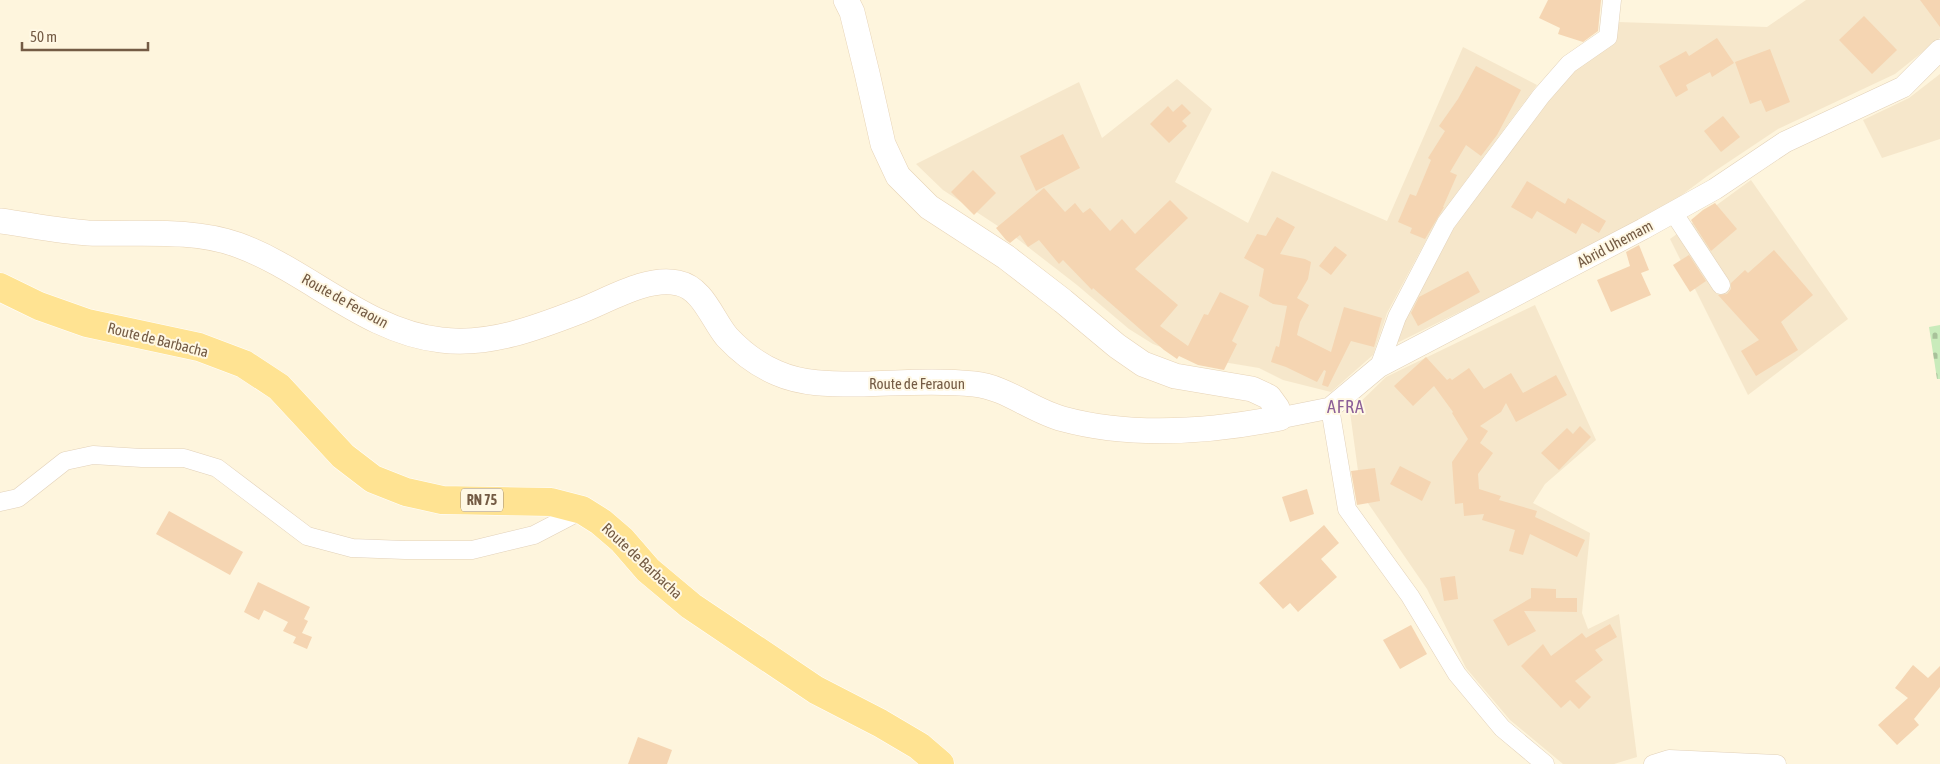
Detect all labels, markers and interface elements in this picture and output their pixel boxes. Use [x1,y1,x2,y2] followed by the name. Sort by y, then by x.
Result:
[22,20,149,52] scale bar
[30,28,57,45] text: 50 m
[1574,217,1655,271] street label: Abrid Uhemam
[299,270,391,331] street label: Route de Feraoun
[106,319,210,360] street label: Route de Barbacha
[869,375,965,392] street label: Route de Feraoun
[1327,396,1365,417] district label: AFRA
[461,488,503,512] road number: RN 75
[599,519,686,602] street label: Route de Barbacha

